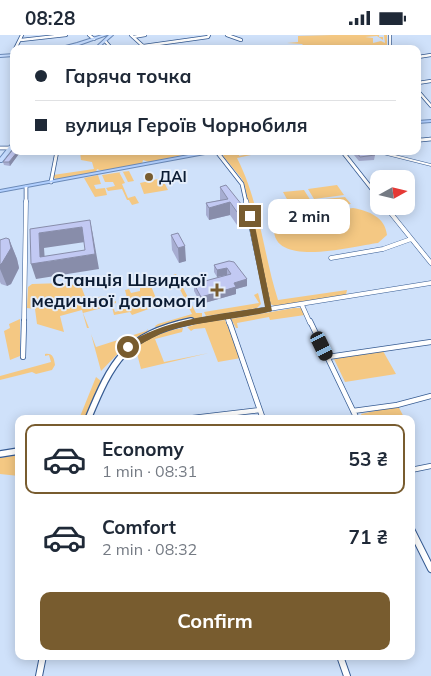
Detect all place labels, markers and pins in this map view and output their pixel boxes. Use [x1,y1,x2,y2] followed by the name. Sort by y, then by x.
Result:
[159,167,187,186] place label: ДАІ
[143,171,155,183] marker: ДАІ
[31,268,207,312] place label: Станція Швидкої медичної допомоги
[210,283,224,297] marker: Станція Швидкої медичної допомоги

